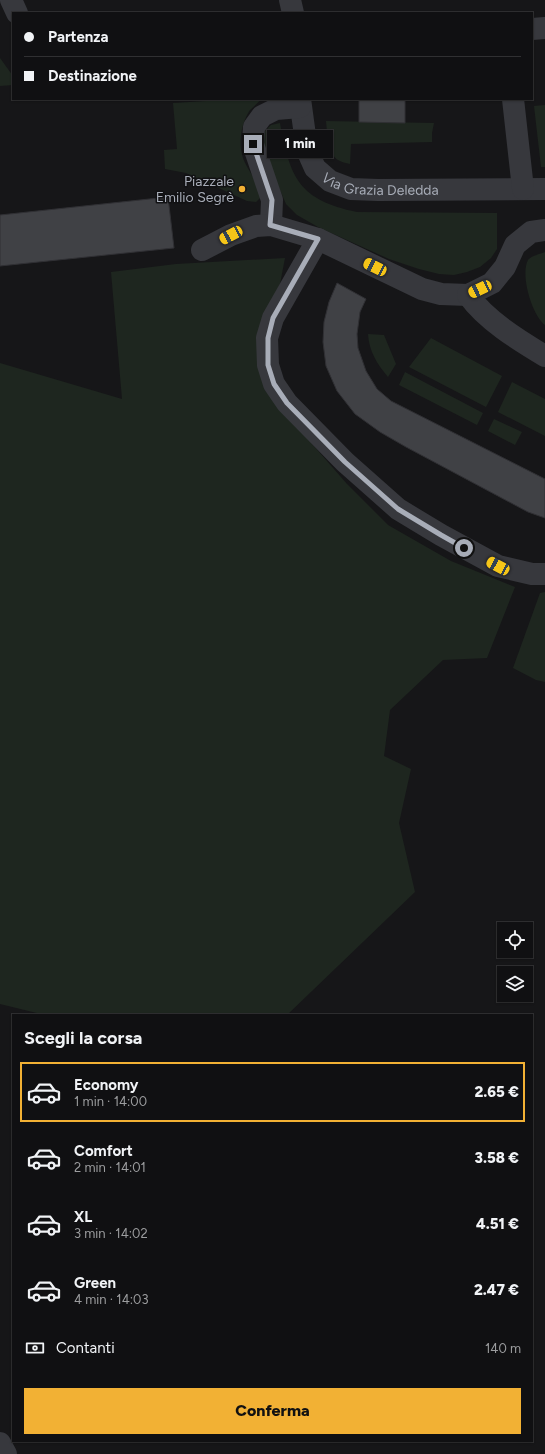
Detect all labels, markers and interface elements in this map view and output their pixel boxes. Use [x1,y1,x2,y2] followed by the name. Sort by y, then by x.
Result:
[48,28,108,46] text: Partenza
[48,67,137,85] text: Destinazione
[267,130,333,158] callout: 1 min
[244,135,262,153] route end
[284,136,316,151] text: 1 min
[318,169,439,199] street label: Via Grazia Deledda
[156,173,234,206] place label: Piazzale Emilio Segrè
[237,184,247,194] marker: Piazzale Emilio Segrè
[218,224,244,246] car
[362,256,388,278] car
[467,278,493,300] car
[455,539,473,557] route start
[485,555,511,577] car
[497,922,533,1002] map controls
[497,922,533,958] button: locate
[497,966,533,1002] button: layers
[24,1027,142,1049] text: Scegli la corsa
[26,1074,62,1110] icon: car
[74,1076,139,1094] text: Economy
[474,1083,519,1101] text: 2.65 €
[74,1094,147,1109] text: 1 min · 14:00
[26,1140,62,1176] icon: car
[74,1142,133,1160] text: Comfort
[474,1149,519,1167] text: 3.58 €
[74,1160,146,1175] text: 2 min · 14:01
[26,1206,62,1242] icon: car
[74,1208,92,1226] text: XL
[476,1215,519,1233] text: 4.51 €
[74,1226,148,1241] text: 3 min · 14:02
[26,1272,62,1308] icon: car
[74,1274,116,1292] text: Green
[474,1281,519,1299] text: 2.47 €
[74,1292,148,1307] text: 4 min · 14:03
[24,1337,46,1359] icon: cash
[56,1339,115,1357] text: Contanti
[485,1341,521,1356] text: 140 m
[24,1388,521,1434] button: Conferma

